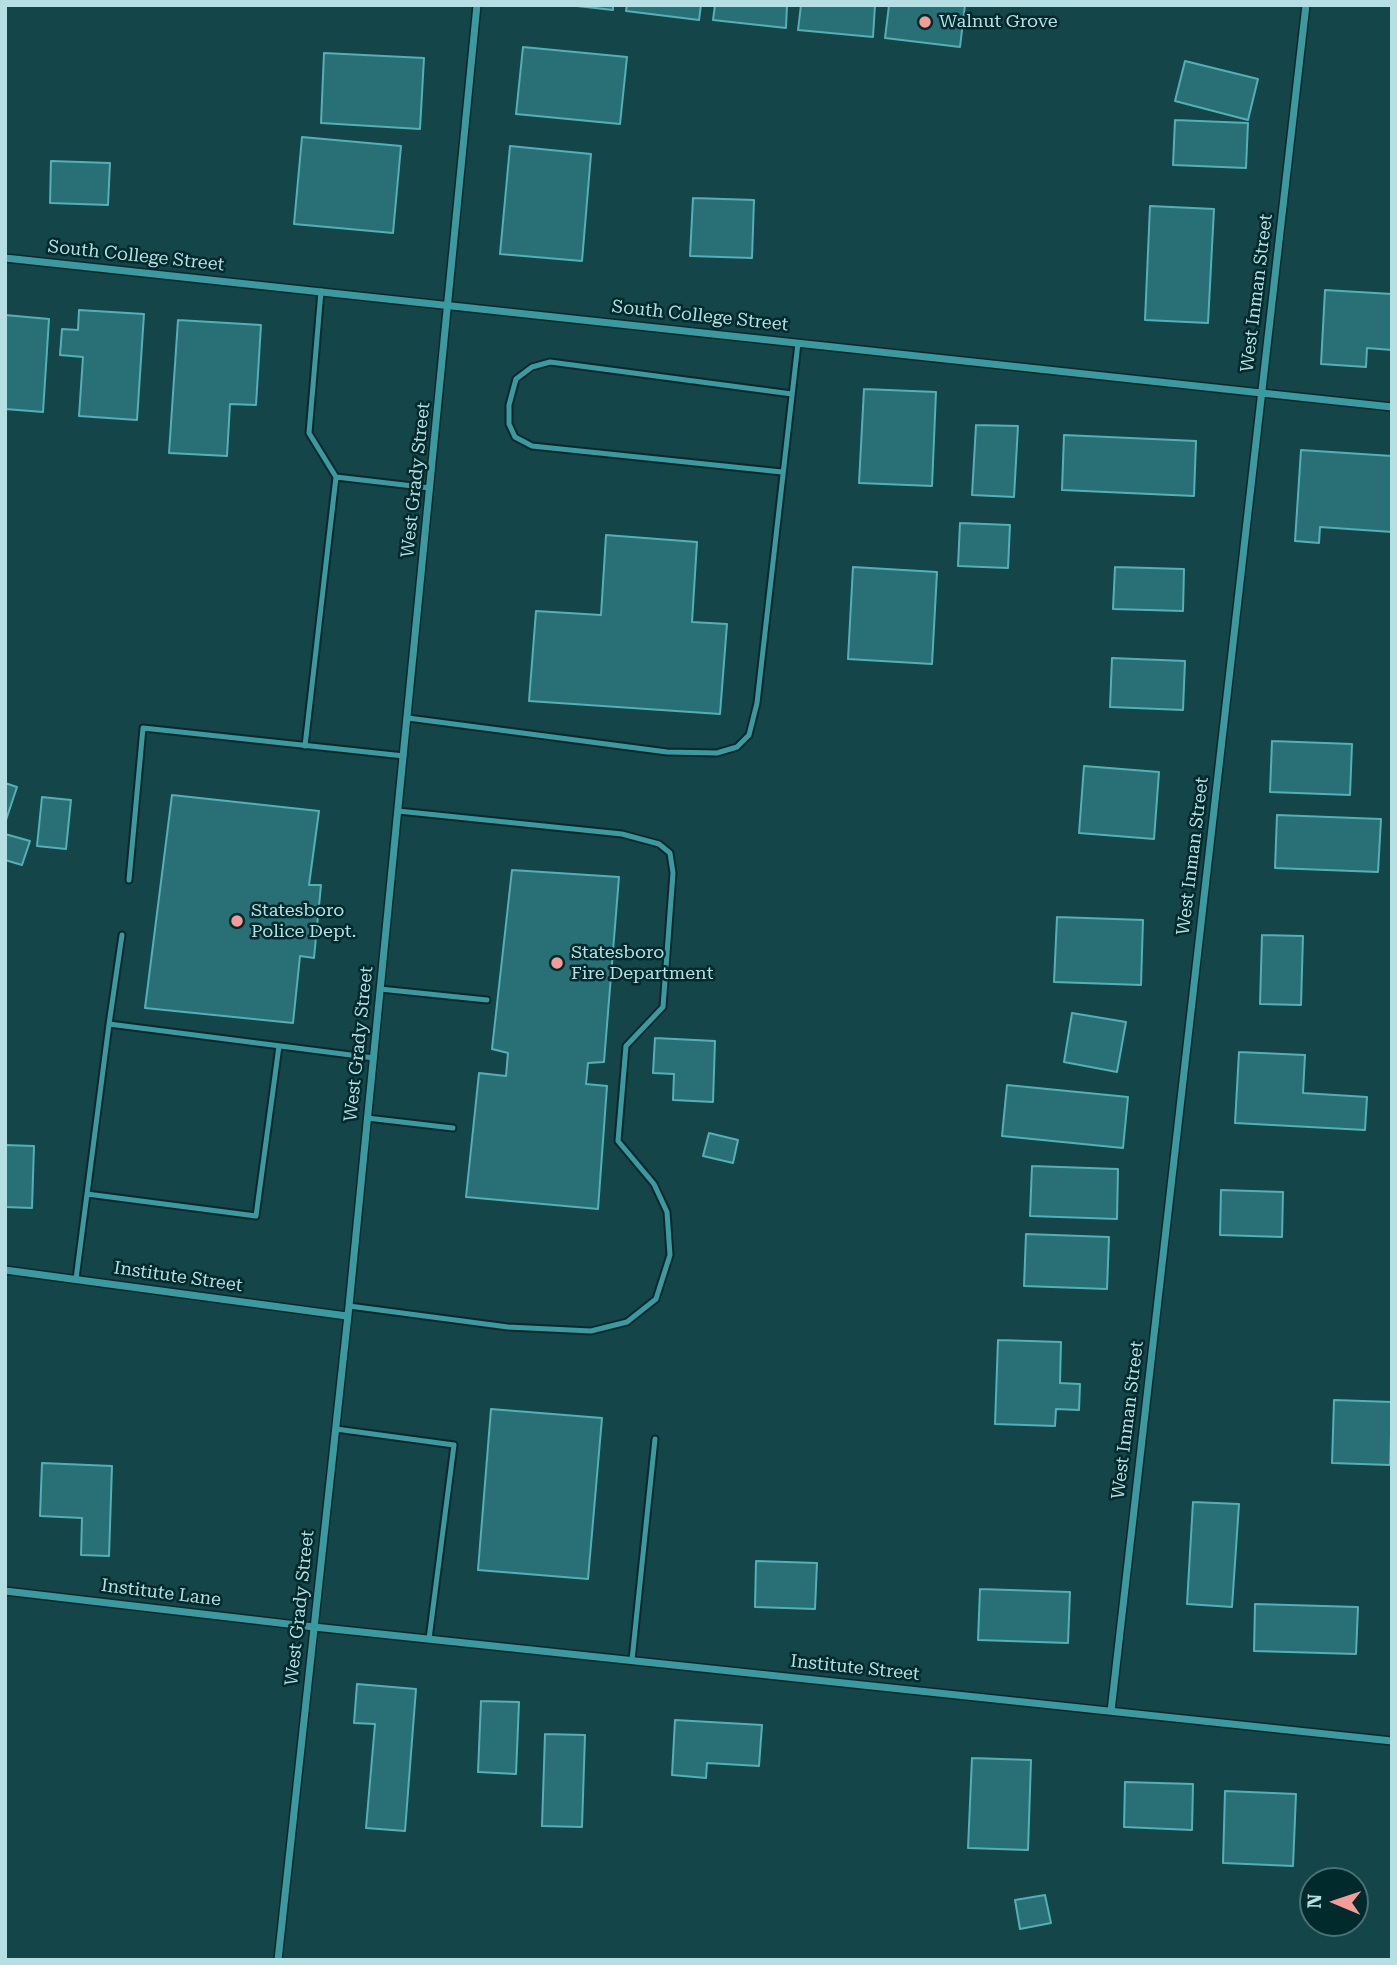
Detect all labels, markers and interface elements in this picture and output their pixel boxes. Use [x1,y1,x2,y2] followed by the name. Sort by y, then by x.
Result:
[939,11,1058,33] place label: Walnut Grove
[917,14,933,30] marker: Walnut Grove
[1237,213,1277,373] street label: West Inman Street
[47,236,225,276] street label: South College Street
[611,296,789,336] street label: South College Street
[397,401,435,559] street label: West Grady Street
[1173,776,1213,936] street label: West Inman Street
[251,900,356,942] place label: Statesboro Police Dept.
[229,913,245,929] marker: Statesboro Police Dept.
[571,942,713,984] place label: Statesboro Fire Department
[549,955,565,971] marker: Statesboro Fire Department
[340,965,378,1123] street label: West Grady Street
[112,1257,244,1297] street label: Institute Street
[1108,1340,1148,1500] street label: West Inman Street
[281,1529,319,1687] street label: West Grady Street
[100,1575,222,1611] street label: Institute Lane
[789,1650,921,1686] street label: Institute Street
[1299,1867,1369,1937] north arrow
[1303,1894,1326,1909] text: N

